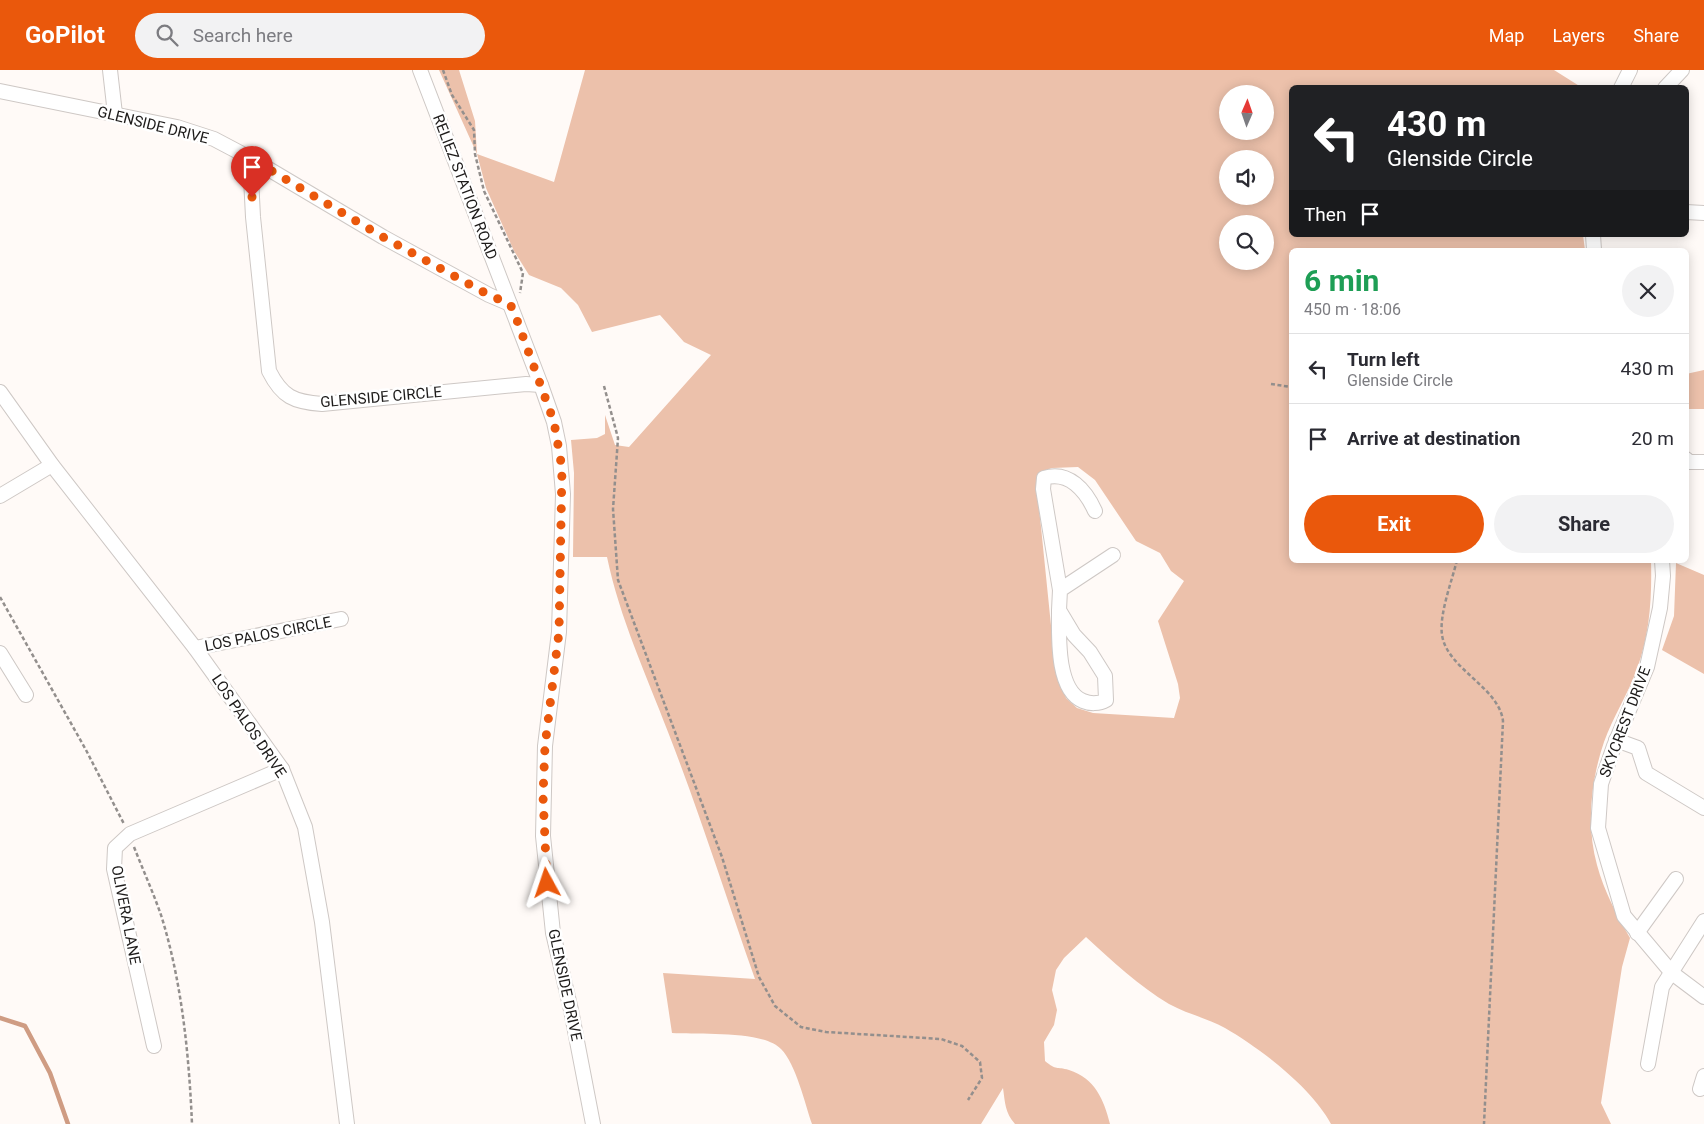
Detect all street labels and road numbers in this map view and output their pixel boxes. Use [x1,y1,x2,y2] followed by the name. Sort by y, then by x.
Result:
[96,102,211,148] street label: GLENSIDE DRIVE
[429,112,501,262] street label: RELIEZ STATION ROAD
[319,383,443,411] street label: GLENSIDE CIRCLE
[203,613,333,655] street label: LOS PALOS CIRCLE
[1596,664,1655,780] street label: SKYCREST DRIVE
[208,671,290,781] street label: LOS PALOS DRIVE
[108,864,145,967] street label: OLIVERA LANE
[544,927,586,1043] street label: GLENSIDE DRIVE

